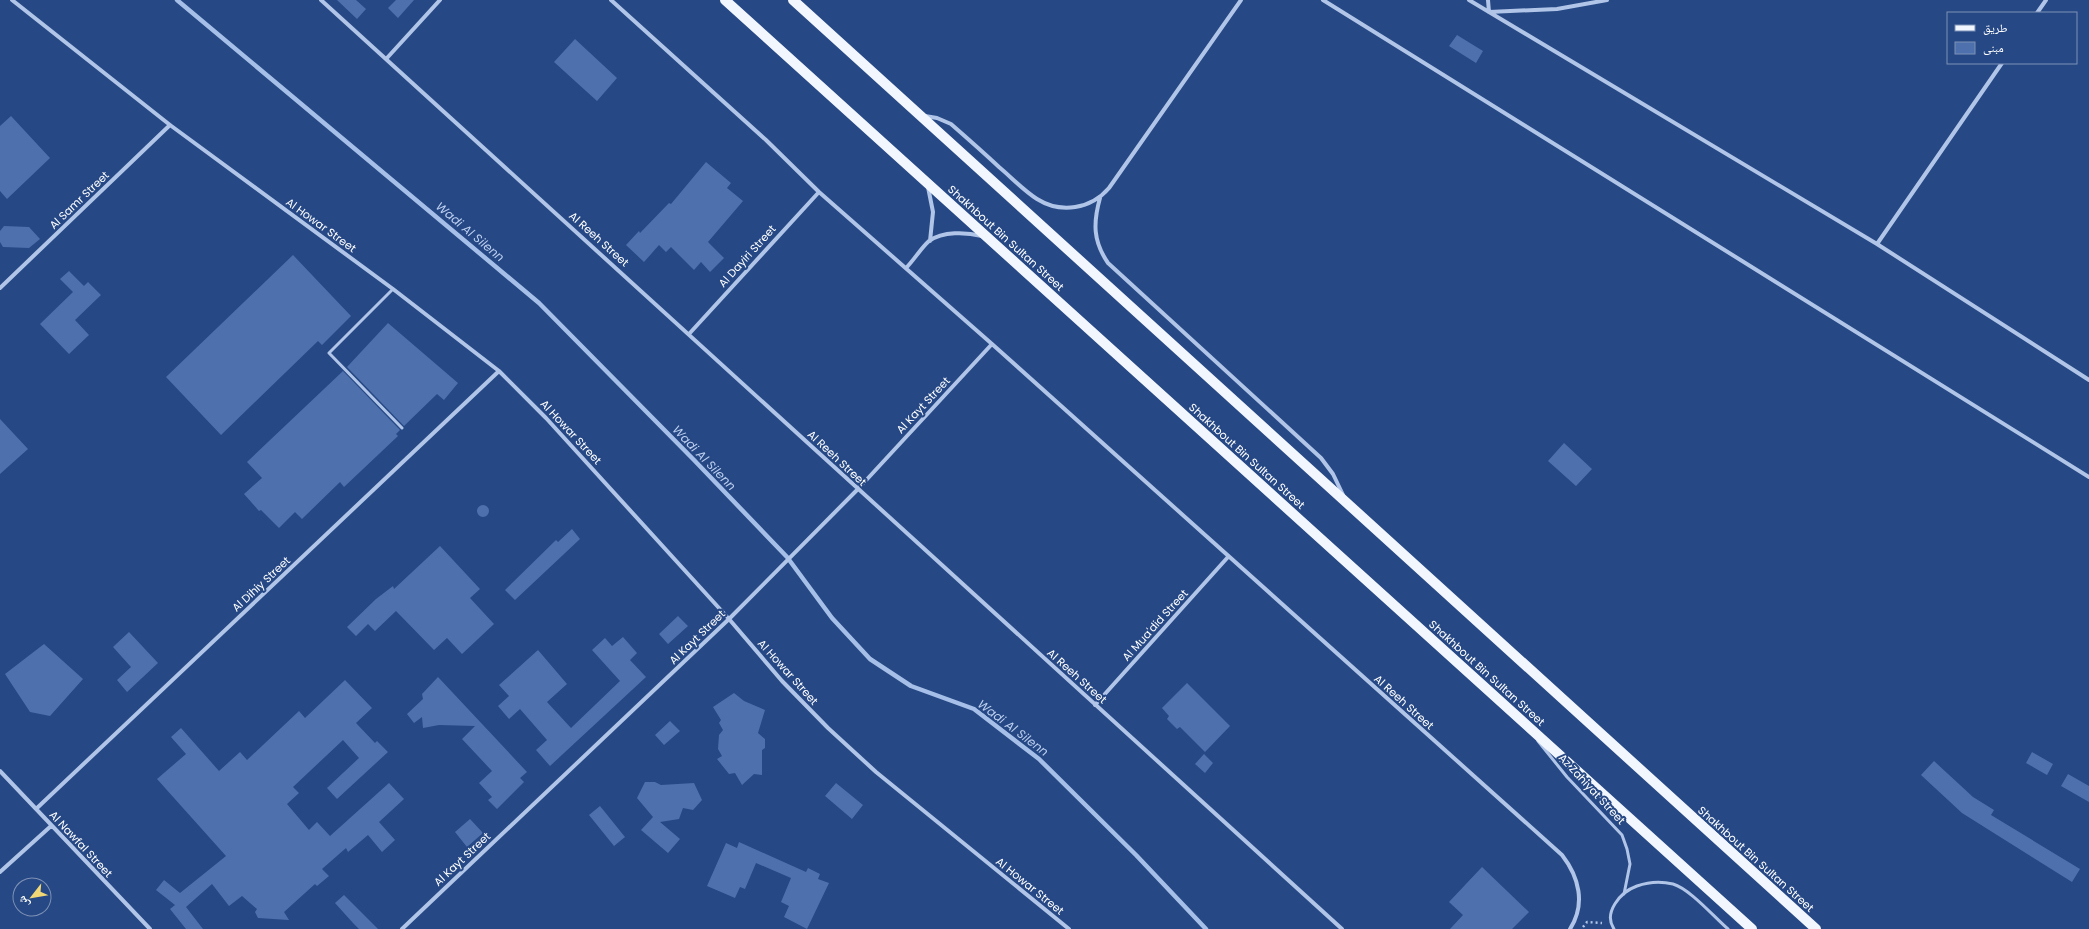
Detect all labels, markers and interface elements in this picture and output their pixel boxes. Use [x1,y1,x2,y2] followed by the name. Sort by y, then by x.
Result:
[1947,12,2077,64] legend
[1983,19,2008,36] text: طريق
[1983,39,2004,56] text: مبنى
[46,167,112,233] street label: Al Samr Street
[944,181,1068,295] street label: Shakhbout Bin Sultan Street
[283,194,359,256] street label: Al Howar Street
[432,198,508,265] water label: Wadi Al Silenn
[566,208,632,270] street label: Al Reeh Street
[715,221,779,291] street label: Al Dayiri Street
[892,373,954,437] street label: Al Kayt Street
[537,396,605,468] street label: Al Howar Street
[1185,399,1309,513] street label: Shakhbout Bin Sultan Street
[669,421,740,494] water label: Wadi Al Silenn
[804,426,870,490] street label: Al Reeh Street
[228,553,294,615] street label: Al Dihiy Street
[1118,586,1192,664] street label: Al Mua'did Street
[665,606,729,668] street label: Al Kayt Street
[1425,616,1549,730] street label: Shakhbout Bin Sultan Street
[754,636,822,708] street label: Al Howar Street
[1044,645,1110,707] street label: Al Reeh Street
[1371,671,1437,733] street label: Al Reeh Street
[974,695,1052,760] water label: Wadi Al Silenn
[1555,750,1629,828] street label: Az Zahiyat Street
[1694,802,1818,916] street label: Shakhbout Bin Sultan Street
[46,807,116,881] street label: Al Nawfal Street
[430,828,494,890] street label: Al Kayt Street
[993,854,1067,918] street label: Al Howar Street
[12,877,52,917] north arrow
[13,893,33,911] text: ش

